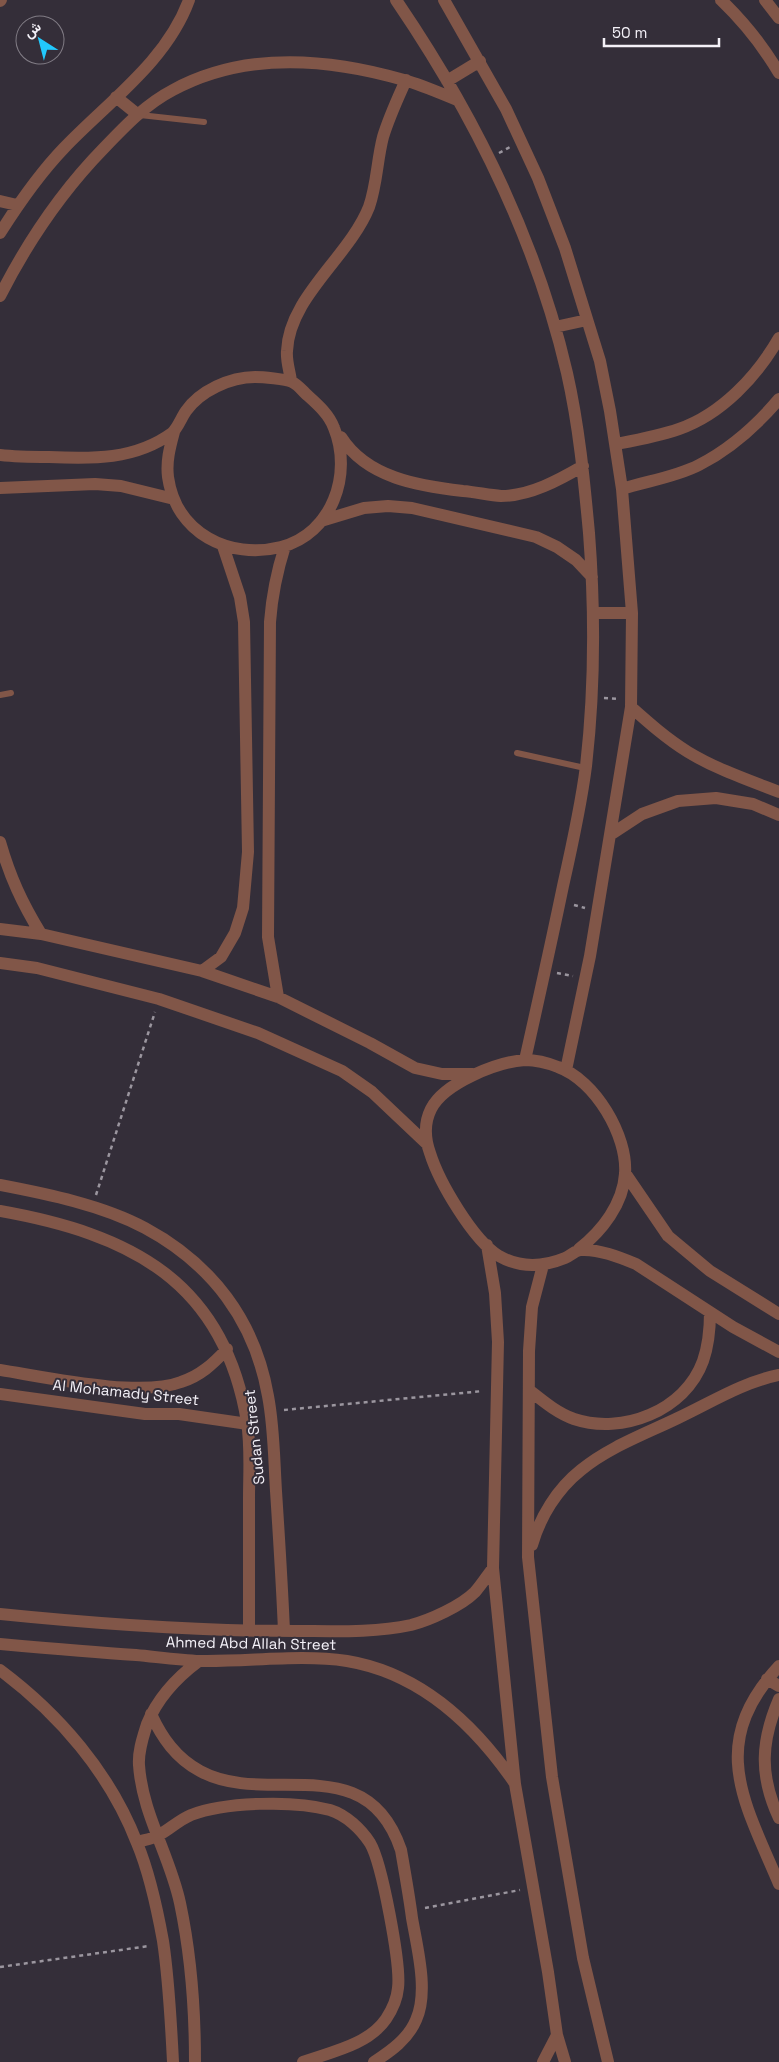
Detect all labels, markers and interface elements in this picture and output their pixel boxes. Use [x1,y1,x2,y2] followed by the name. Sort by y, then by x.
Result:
[15,15,65,65] north arrow
[604,15,719,47] scale bar
[20,17,45,42] text: ش
[612,23,647,42] text: 50 m
[52,1375,200,1409] street label: Al Mohamady Street
[240,1388,268,1486] street label: Sudan Street
[166,1632,336,1654] street label: Ahmed Abd Allah Street

